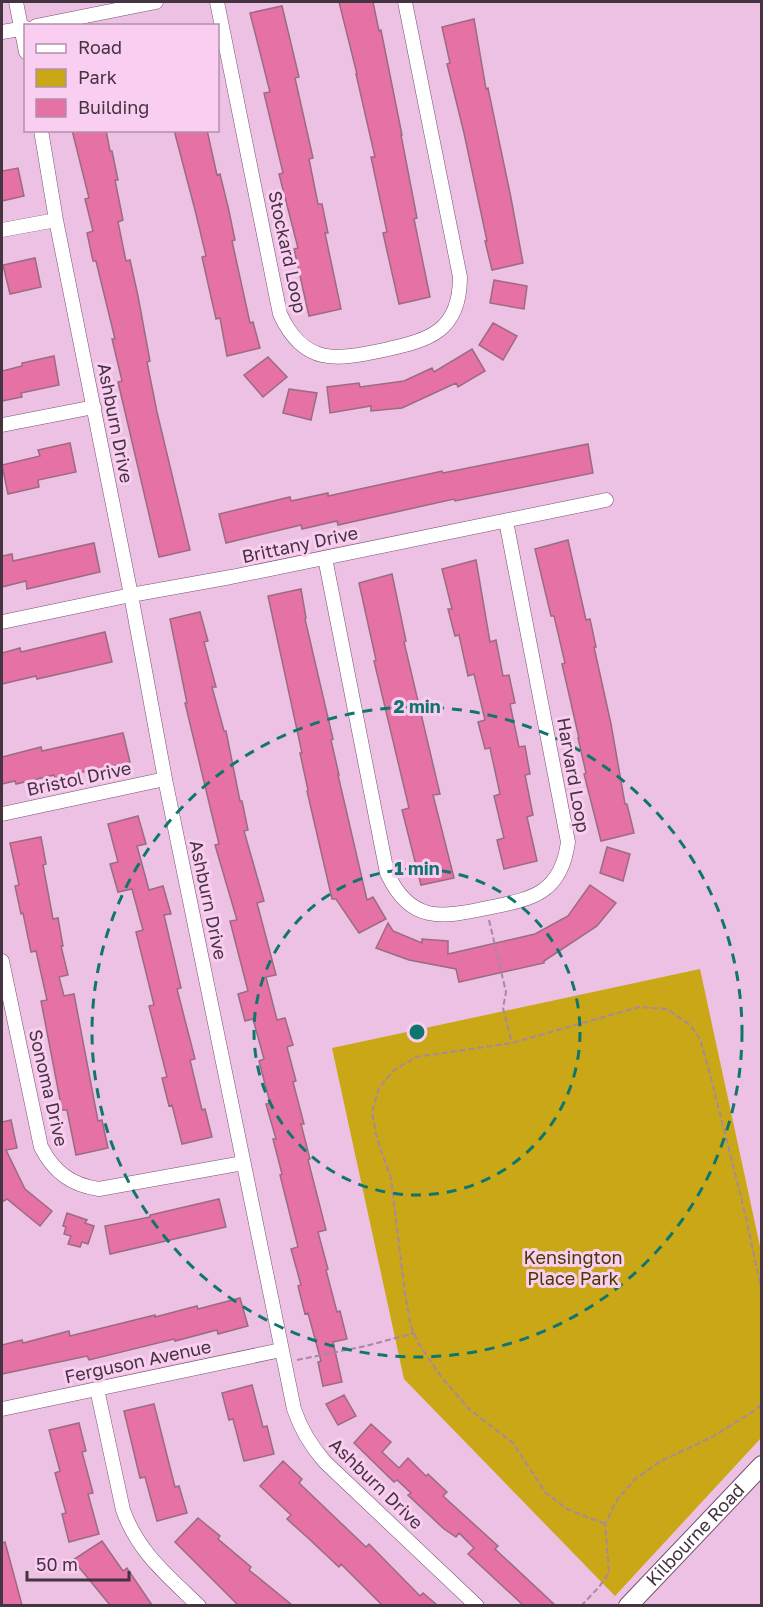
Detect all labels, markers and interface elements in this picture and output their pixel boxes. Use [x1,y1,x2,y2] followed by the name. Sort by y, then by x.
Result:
[24,24,219,132] legend
[78,36,122,58] text: Road
[78,66,117,88] text: Park
[78,96,149,118] text: Building
[264,189,312,315] street label: Stockard Loop
[94,361,138,485] street label: Ashburn Drive
[240,521,360,567] street label: Brittany Drive
[393,695,441,717] text: 2 min
[553,716,595,834] street label: Harvard Loop
[25,756,133,800] street label: Bristol Drive
[186,838,232,962] street label: Ashburn Drive
[394,857,440,879] text: 1 min
[407,1022,427,1042] centre of rings
[25,1027,73,1148] street label: Sonoma Drive
[523,1246,623,1289] park label: Kensington Place Park
[63,1335,213,1387] street label: Ferguson Avenue
[325,1433,428,1533] street label: Ashburn Drive
[641,1478,749,1590] street label: Kilbourne Road
[27,1544,129,1582] scale bar
[36,1553,78,1575] text: 50 m

